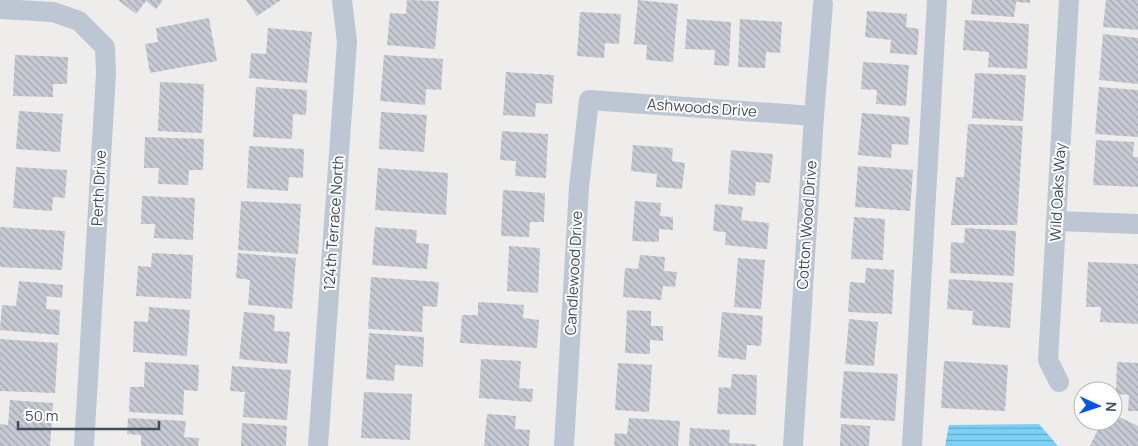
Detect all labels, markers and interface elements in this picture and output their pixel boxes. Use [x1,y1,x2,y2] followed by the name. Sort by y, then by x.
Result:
[646,93,758,122] street label: Ashwoods Drive
[1044,142,1071,242] street label: Wild Oaks Way
[86,149,111,227] street label: Perth Drive
[318,155,349,291] street label: 124th Terrace North
[792,159,822,290] street label: Cotton Wood Drive
[560,210,587,336] street label: Candlewood Drive
[1073,381,1123,431] north arrow
[18,398,159,430] scale bar
[1102,401,1121,412] text: N
[25,405,59,426] text: 50 m

